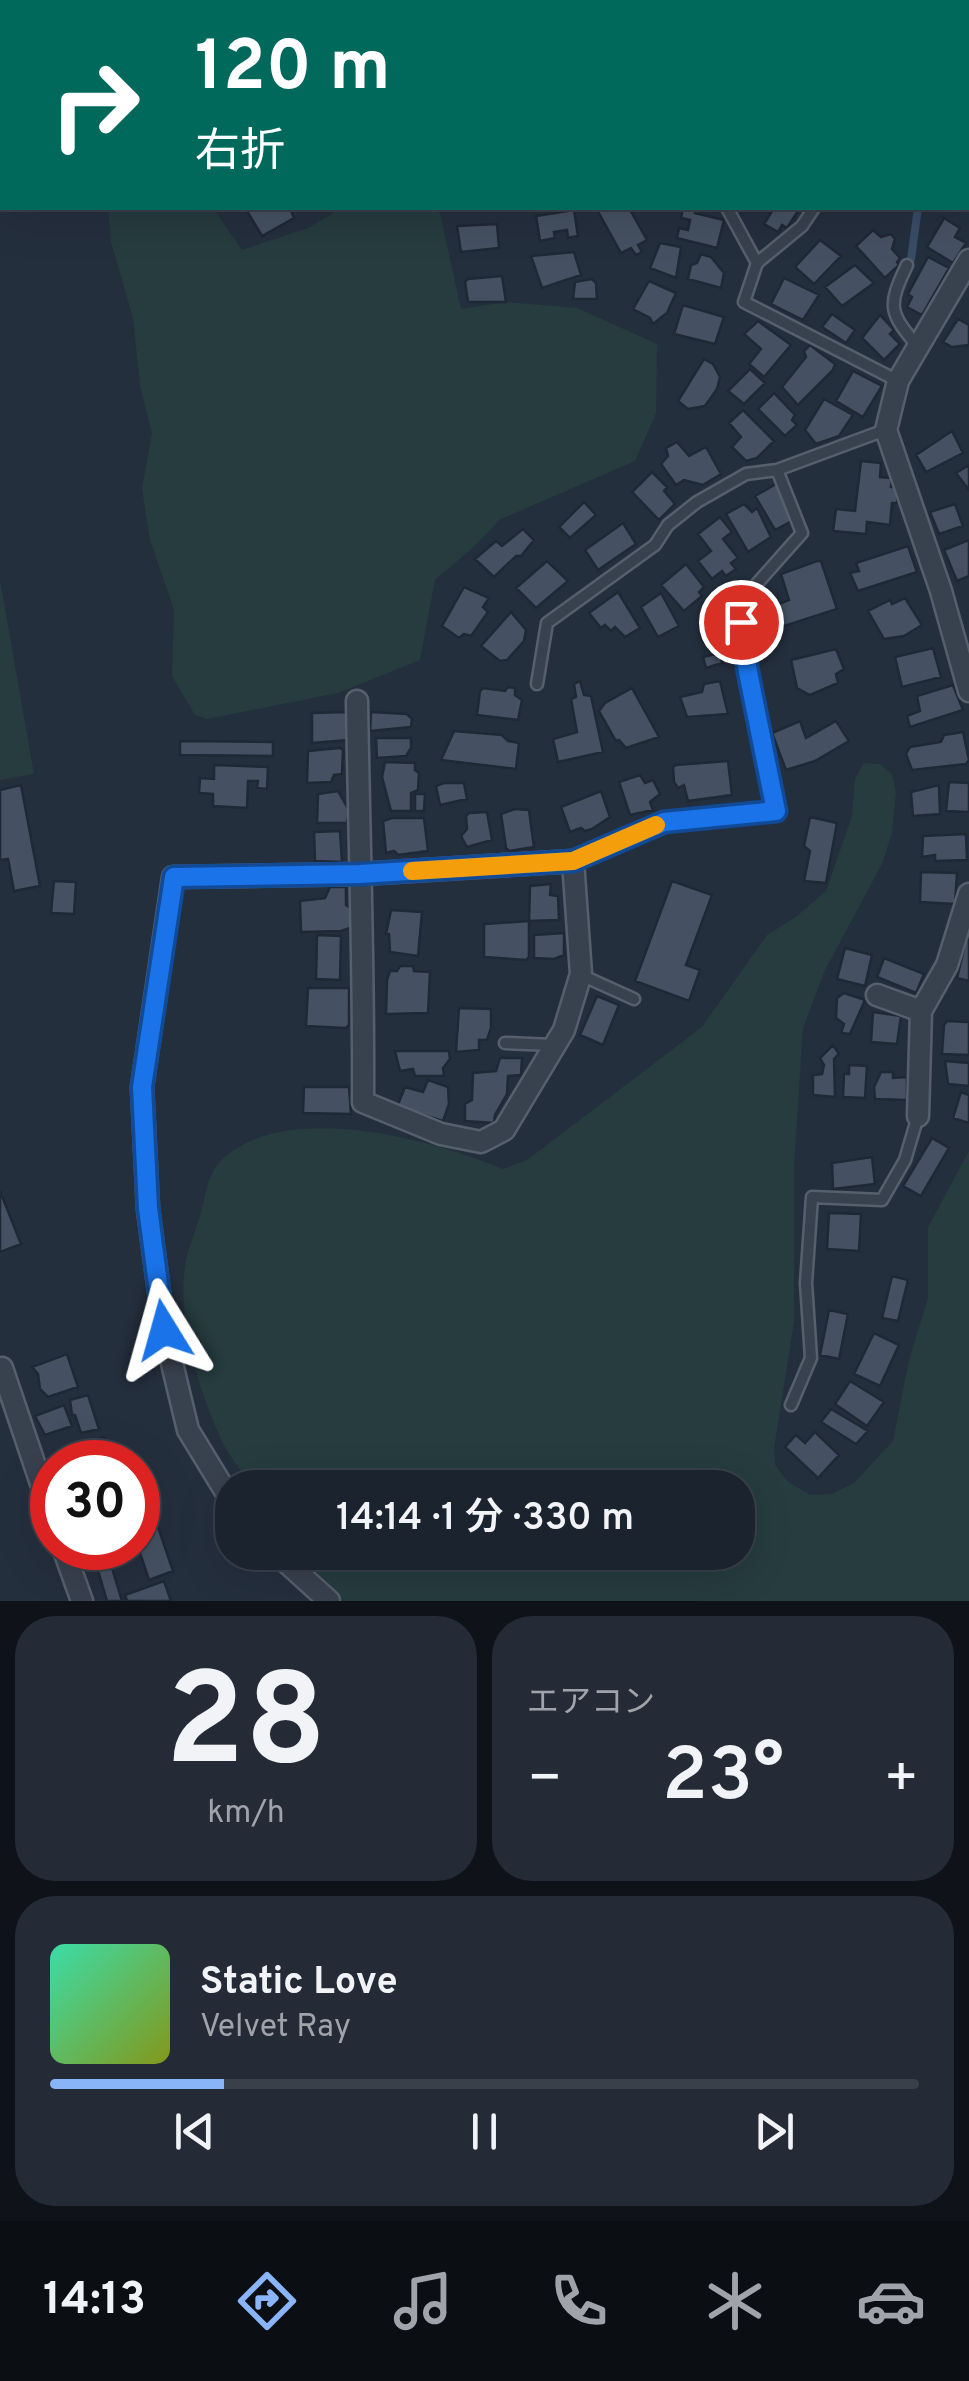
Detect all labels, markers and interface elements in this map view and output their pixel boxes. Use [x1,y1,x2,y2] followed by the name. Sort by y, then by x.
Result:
[195,26,391,115] text: 120 m
[30,40,160,170] icon: right
[195,125,285,182] text: 右折
[699,580,784,665] pin
[714,595,769,650] icon: arrive
[112,1278,216,1382] position arrow
[30,1440,160,1570] speed limit sign: 30
[336,1495,634,1544] text: 14:14 · 1 分 · 330 m
[165,1646,327,1811] text: 28
[527,1684,655,1724] text: エアコン
[662,1732,784,1827] text: 23°
[527,1746,562,1816] text: −
[884,1746,919,1816] text: +
[207,1794,285,1834] text: km/h
[200,1959,398,2008] text: Static Love
[200,2008,351,2048] text: Velvet Ray
[167,2104,222,2159] icon: previous
[457,2104,512,2159] icon: pause
[747,2104,802,2159] icon: next
[232,2266,302,2336] icon: directions
[388,2266,458,2336] icon: music
[544,2266,614,2336] icon: phone
[700,2266,770,2336] icon: climate
[856,2266,926,2336] icon: car
[43,2273,146,2330] text: 14:13

